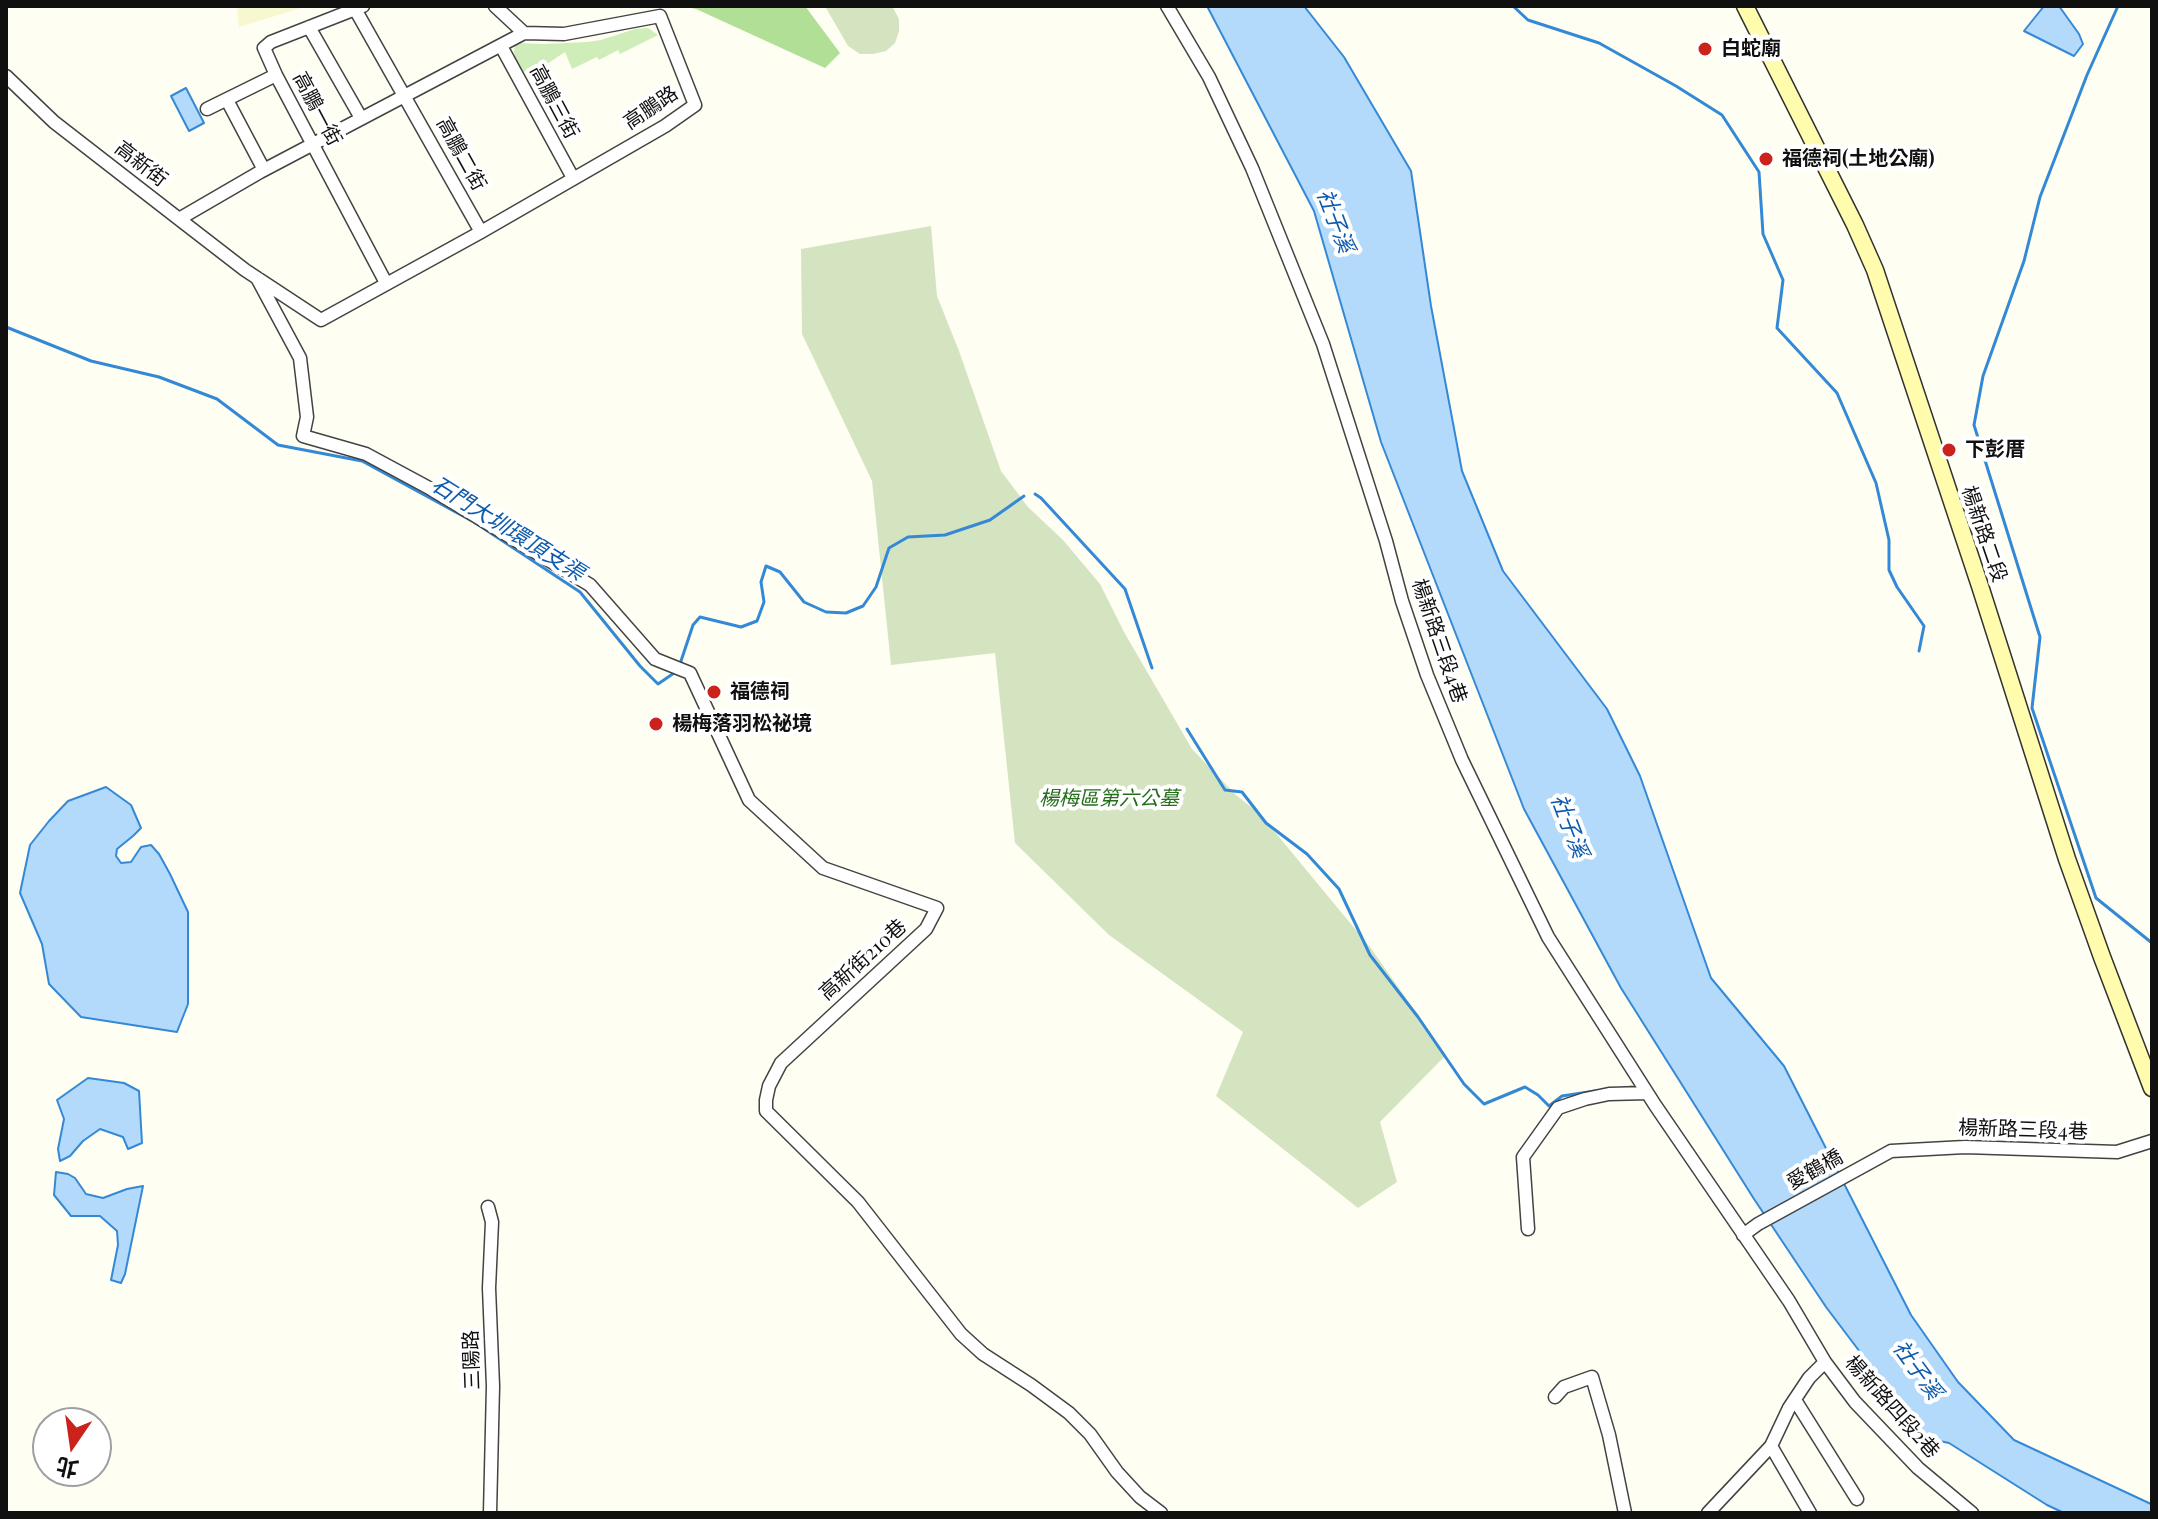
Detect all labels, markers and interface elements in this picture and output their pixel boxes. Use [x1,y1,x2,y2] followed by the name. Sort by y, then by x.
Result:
[1721,37,1781,61] place label: 白蛇廟
[1696,40,1714,58] marker: 白蛇廟
[525,61,583,143] street label: 高鵬三街
[288,68,346,150] street label: 高鵬一街
[619,81,683,135] street label: 高鵬路
[431,113,491,195] street label: 高鵬二街
[110,136,172,192] street label: 高新街
[1782,147,1935,171] place label: 福德祠(土地公廟)
[1757,150,1775,168] marker: 福德祠(土地公廟)
[1311,185,1359,257] water label: 社子溪
[1965,438,2025,462] place label: 下彭厝
[1940,441,1958,459] marker: 下彭厝
[426,471,590,587] water label: 石門大圳環頂支渠
[1956,483,2012,585] street label: 楊新路二段
[1407,576,1471,706] street label: 楊新路三段4巷
[730,680,790,704] place label: 福德祠
[705,683,723,701] marker: 福德祠
[672,712,812,736] place label: 楊梅落羽松祕境
[647,715,665,733] marker: 楊梅落羽松祕境
[1039,787,1179,811] park label: 楊梅區第六公墓
[1545,790,1593,862] water label: 社子溪
[814,915,912,1005] street label: 高新街210巷
[1958,1116,2088,1144] street label: 楊新路三段4巷
[1783,1145,1847,1195] street label: 愛鶴橋
[459,1330,485,1390] street label: 三陽路
[1887,1336,1947,1404] water label: 社子溪
[1840,1351,1944,1463] street label: 楊新路四段2巷
[32,1407,112,1487] north arrow
[53,1451,81,1486] text: 北

